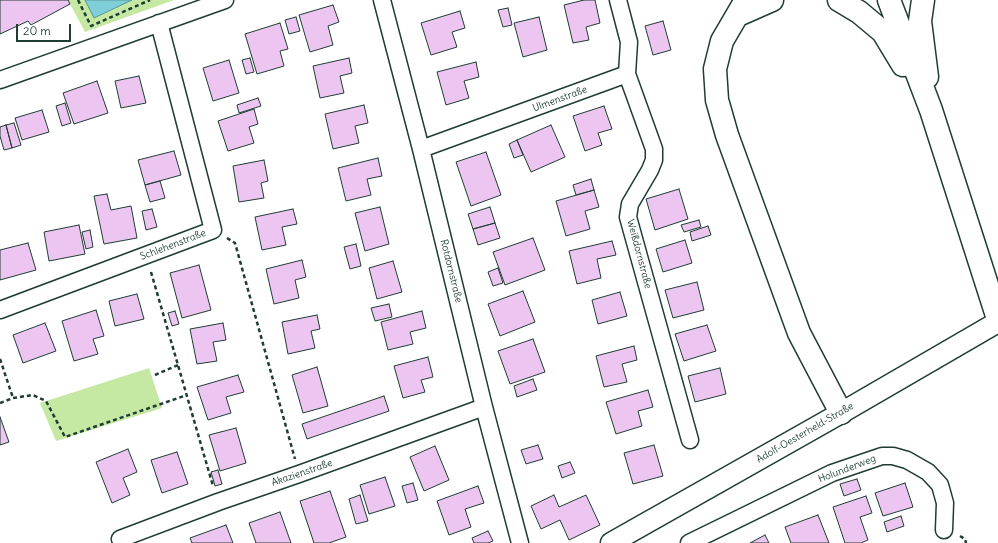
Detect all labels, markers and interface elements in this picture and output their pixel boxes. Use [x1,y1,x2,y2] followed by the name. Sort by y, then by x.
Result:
[18,16,73,42] scale bar
[23,23,51,38] text: 20 m
[531,84,589,114] street label: Ulmenstraße
[624,218,654,290] street label: Weißdornstraße
[138,227,208,263] street label: Schlehenstraße
[437,238,465,304] street label: Rotdornstraße
[754,400,856,466] street label: Adolf-Oesterheld-Straße
[816,453,878,485] street label: Holunderweg
[270,457,334,489] street label: Akazienstraße

